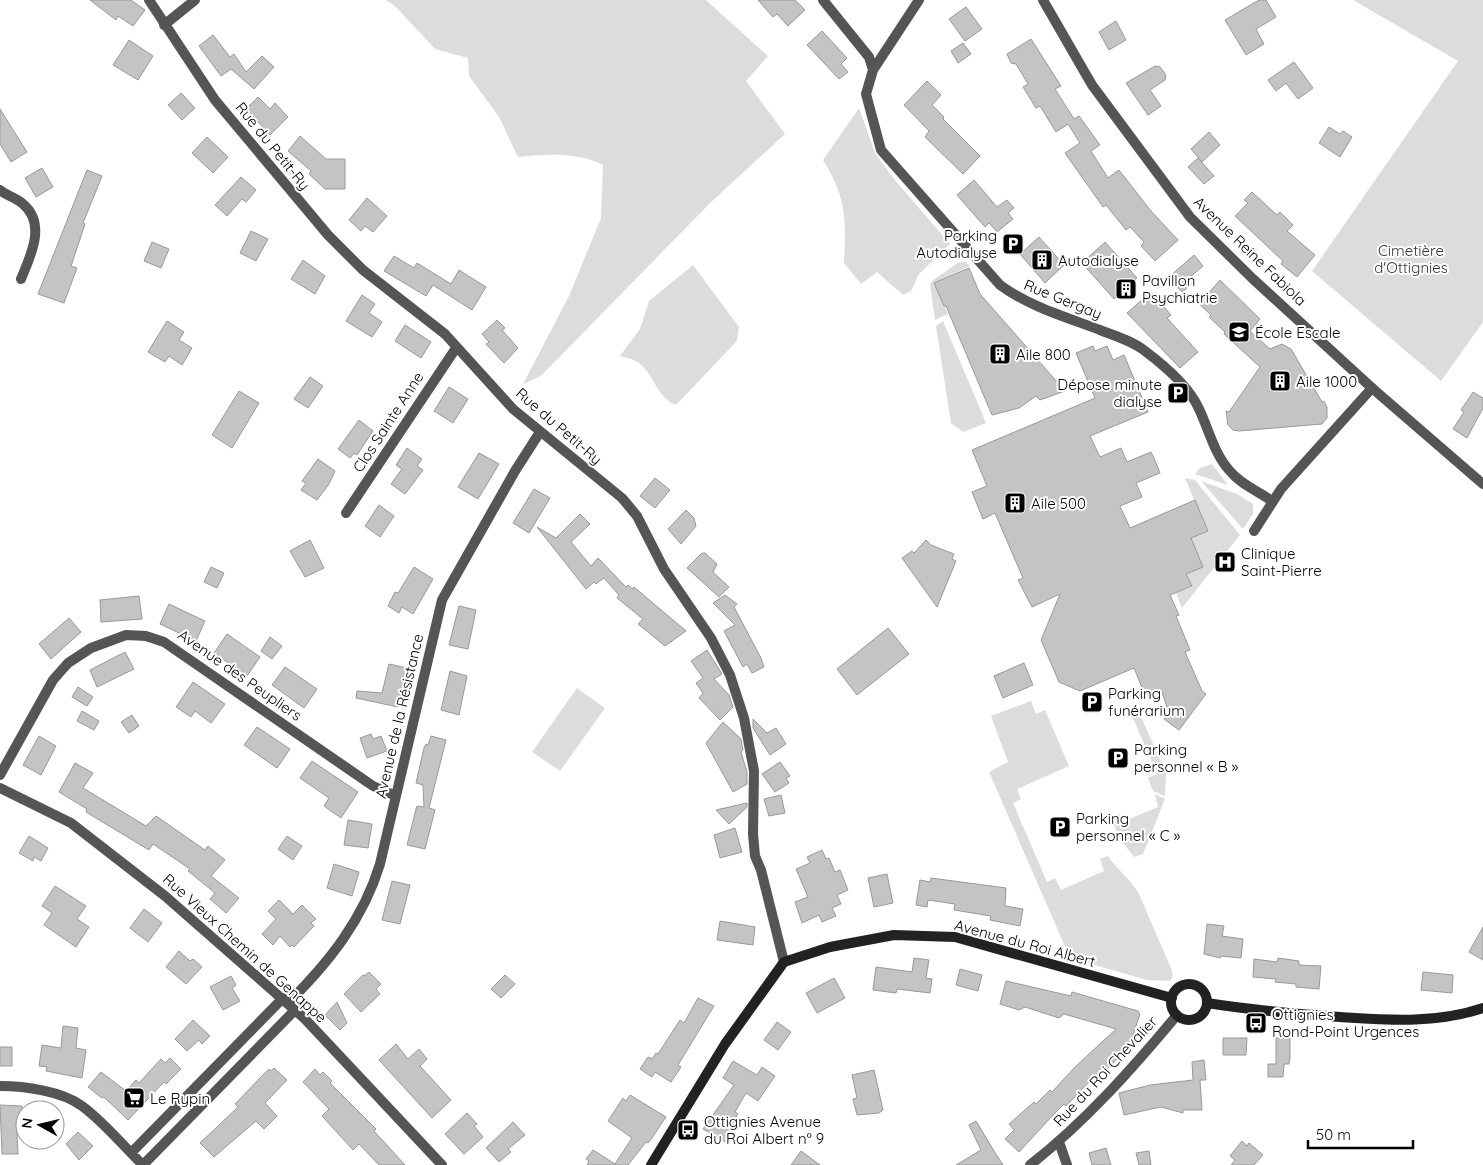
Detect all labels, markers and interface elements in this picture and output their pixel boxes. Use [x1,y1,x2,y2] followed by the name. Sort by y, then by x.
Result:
[232,98,314,194] street label: Rue du Petit-Ry
[1190,192,1310,310] street label: Avenue Reine Fabiola
[916,226,997,262] place label: Parking Autodialyse
[1001,232,1025,256] parking icon: Parking Autodialyse
[1374,241,1448,277] park label: Cimetière d'Ottignies
[1030,248,1054,272] building icon: Autodialyse
[1058,251,1139,270] place label: Autodialyse
[1142,271,1218,307] place label: Pavillon Psychiatrie
[1021,275,1105,323] street label: Rue Gergay
[1114,277,1138,301] building icon: Pavillon Psychiatrie
[1227,320,1251,344] school or university icon: École Escale
[1255,323,1340,342] place label: École Escale
[988,342,1012,366] building icon: Aile 800
[1016,345,1071,364] place label: Aile 800
[348,368,428,476] street label: Clos Sainte Anne
[1268,369,1292,393] building icon: Aile 1000
[1296,372,1357,391] place label: Aile 1000
[1057,375,1162,411] place label: Dépose minute dialyse
[1166,381,1190,405] parking icon: Dépose minute dialyse
[512,383,606,469] street label: Rue du Petit-Ry
[1003,491,1027,515] building icon: Aile 500
[1031,494,1086,513] place label: Aile 500
[1241,544,1322,580] place label: Clinique Saint-Pierre
[1213,550,1237,574] hospital icon: Clinique Saint-Pierre
[174,625,306,725] street label: Avenue des Peupliers
[371,632,427,800] street label: Avenue de la Résistance
[1108,684,1185,720] place label: Parking funérarium
[1080,690,1104,714] parking icon: Parking funérarium
[1134,740,1239,776] place label: Parking personnel « B »
[1106,746,1130,770] parking icon: Parking personnel « B »
[1076,809,1181,845] place label: Parking personnel « C »
[1048,815,1072,839] parking icon: Parking personnel « C »
[159,869,331,1027] street label: Rue Vieux Chemin de Genappe
[952,915,1098,971] street label: Avenue du Roi Albert
[1272,1005,1419,1041] place label: Ottignies Rond-Point Urgences
[1244,1011,1268,1035] bus stop icon: Ottignies Rond-Point Urgences
[1049,1012,1161,1130] street label: Rue du Roi Chevalier
[122,1086,146,1110] supermarket icon: Le Rypin
[150,1089,210,1108] place label: Le Rypin
[15,1100,65,1150] north arrow
[704,1112,824,1148] place label: Ottignies Avenue du Roi Albert n° 9
[17,1117,37,1130] text: N
[676,1118,700,1142] bus stop icon: Ottignies Avenue du Roi Albert n° 9
[1308,1118,1413,1150] scale bar
[1316,1125,1351,1144] text: 50 m

